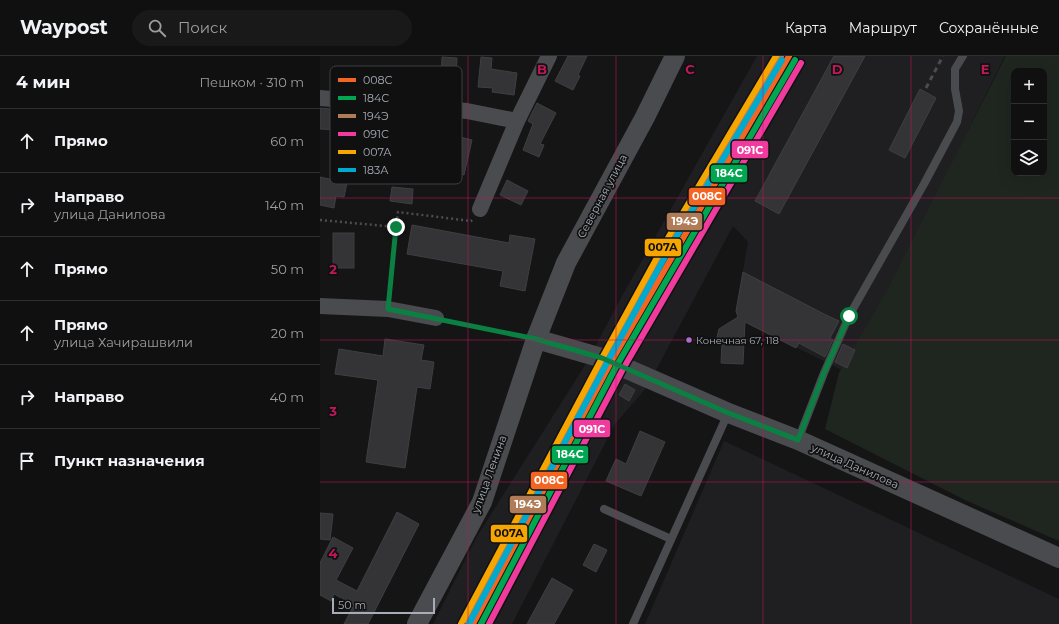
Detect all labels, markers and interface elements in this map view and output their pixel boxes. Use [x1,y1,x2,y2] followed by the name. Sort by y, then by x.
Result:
[132,10,412,46] search box
[20,16,108,39] text: Waypost
[146,17,168,39] icon: search
[178,18,227,37] text: Поиск
[785,19,827,37] text: Карта
[849,19,917,37] text: Маршрут
[939,19,1039,37] text: Сохранённые
[537,61,547,77] text: B
[685,61,695,77] text: C
[832,61,843,77] text: D
[981,61,990,77] text: E
[330,66,462,184] legend
[1011,68,1047,176] map controls
[1011,68,1047,104] button: +
[16,72,70,92] text: 4 мин
[363,73,393,87] text: 008С
[199,74,304,90] text: Пешком · 310 m
[363,91,389,105] text: 184С
[1011,104,1047,140] button: −
[363,109,389,123] text: 194Э
[363,127,389,141] text: 091С
[16,130,38,152] icon: ahead
[54,131,108,150] text: Прямо
[270,133,304,149] text: 60 m
[731,140,769,159] line badge: 091С
[1011,140,1047,176] button: layers
[737,143,763,157] text: 091С
[363,145,392,159] text: 007А
[574,152,630,240] street label: Северная улица
[363,163,389,177] text: 183А
[710,164,748,183] line badge: 184С
[715,166,743,180] text: 184С
[54,187,124,206] text: Направо
[688,187,726,206] line badge: 008С
[692,189,722,203] text: 008С
[16,194,38,216] icon: right
[265,197,304,213] text: 140 m
[54,206,166,222] text: улица Данилова
[666,212,703,231] line badge: 194Э
[672,214,699,228] text: 194Э
[387,218,405,236] route end
[644,238,682,257] line badge: 007А
[648,240,678,254] text: 007А
[16,258,38,280] icon: ahead
[54,259,108,278] text: Прямо
[271,261,304,277] text: 50 m
[329,261,337,277] text: 2
[840,307,858,325] route start
[54,315,108,334] text: Прямо
[16,322,38,344] icon: ahead
[271,325,304,341] text: 20 m
[54,334,193,350] text: улица Хачирашвили
[696,334,779,347] place label: Конечная 67, 118
[684,335,694,345] marker: Конечная 67, 118
[16,386,38,408] icon: right
[54,387,124,406] text: Направо
[270,389,304,405] text: 40 m
[328,403,337,419] text: 3
[573,419,611,438] line badge: 091С
[579,422,605,436] text: 091С
[468,433,510,516] street label: улица Ленина
[808,440,901,492] street label: улица Данилова
[551,445,589,464] line badge: 184С
[556,447,584,461] text: 184С
[16,450,38,472] icon: arrive
[54,451,205,470] text: Пункт назначения
[530,471,568,490] line badge: 008С
[534,473,564,487] text: 008С
[509,495,547,514] line badge: 194Э
[515,497,542,511] text: 194Э
[490,524,528,543] line badge: 007А
[494,526,524,540] text: 007А
[329,545,338,561] text: 4
[332,596,435,615] scale bar
[338,598,366,612] text: 50 m

